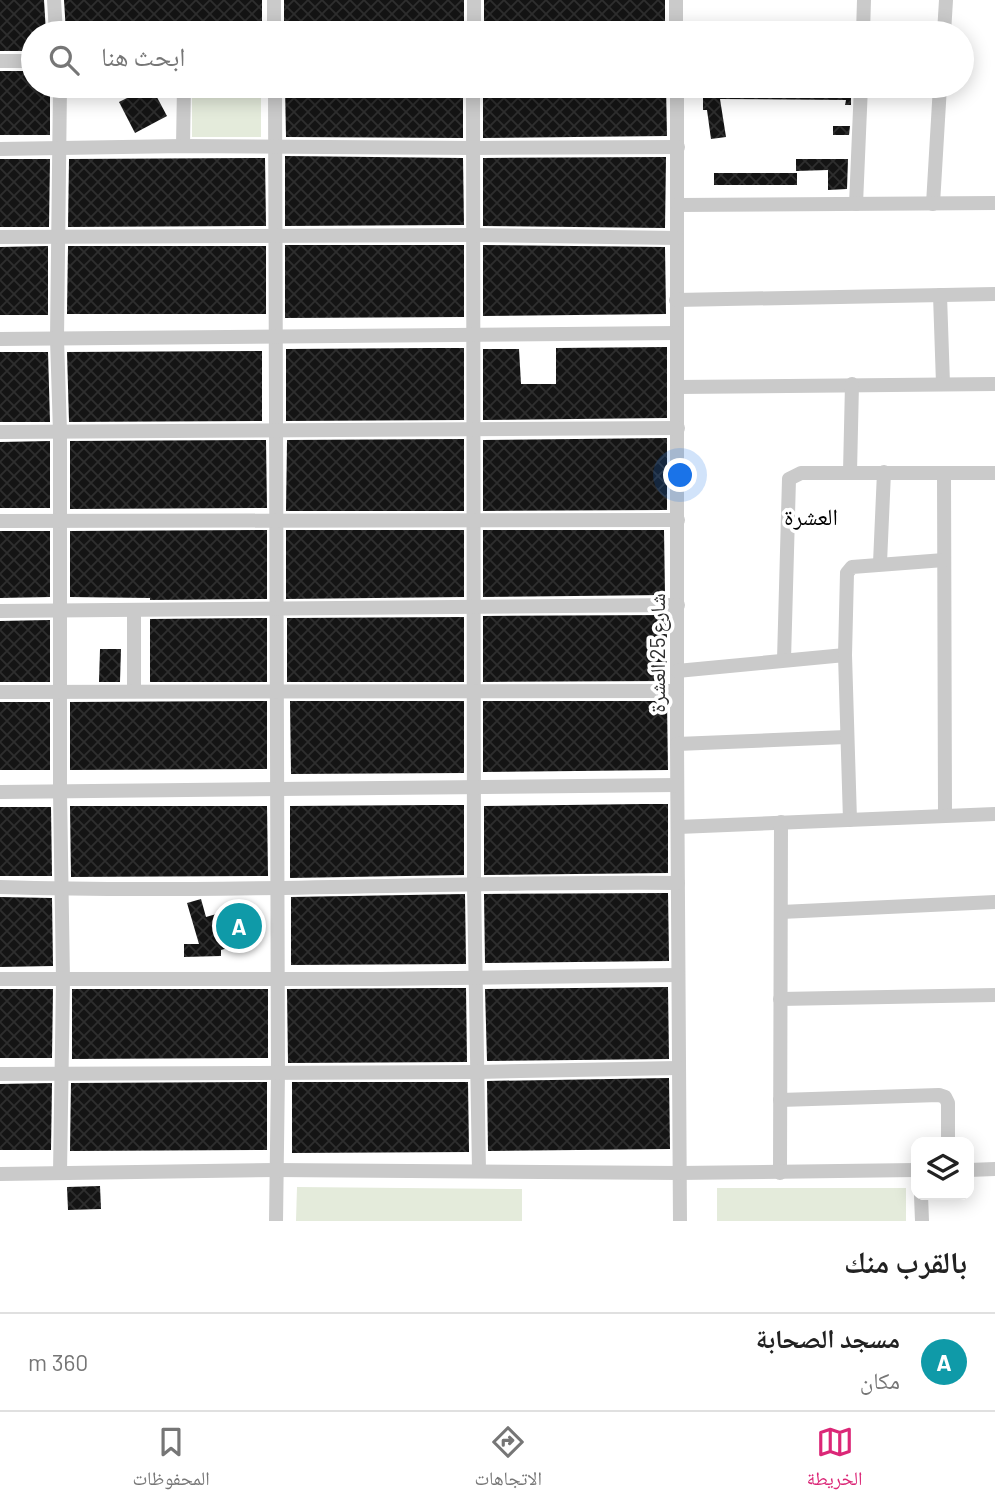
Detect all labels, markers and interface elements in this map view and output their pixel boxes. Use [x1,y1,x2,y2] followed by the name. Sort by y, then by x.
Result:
[21,21,974,98] search box
[101,40,185,71] text: ابحث هنا
[45,41,83,79] icon: search
[663,458,697,492] your location
[784,502,838,530] district label: العشرة
[644,593,671,713] street label: شارع 25 العشرة
[216,900,262,952] pin: A
[911,1137,974,1200] map controls
[911,1137,974,1200] button: layers
[844,1243,967,1279] text: بالقرب منك
[756,1322,900,1353] text: مسجد الصحابة
[28,1348,88,1376] text: 360 m
[936,1348,952,1376] text: A
[860,1366,900,1394] text: مكان
[132,1423,210,1497] tab: المحفوظات
[474,1423,542,1497] tab: الاتجاهات
[807,1423,863,1497] tab: الخريطة

